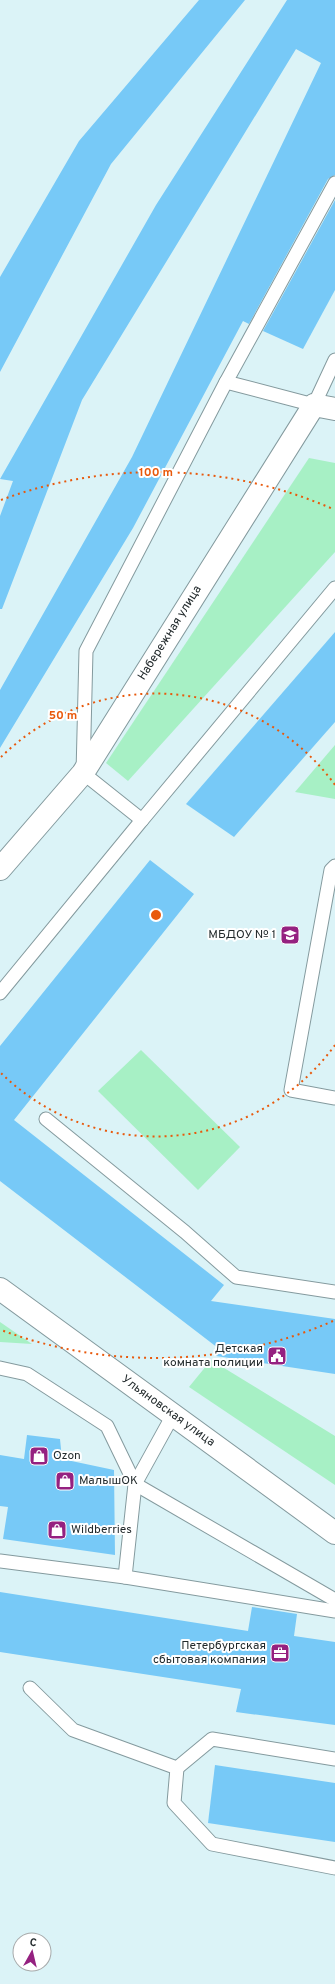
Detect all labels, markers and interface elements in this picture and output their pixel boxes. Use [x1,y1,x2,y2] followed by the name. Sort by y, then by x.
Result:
[139,465,173,481] text: 100 m
[134,583,206,683] street label: Набережная улица
[49,708,77,724] text: 50 m
[149,908,163,922] centre of rings
[279,924,301,946] school or university icon: МБДОУ № 1
[208,927,276,943] place label: МБДОУ № 1
[163,1341,263,1371] place label: Детская комната полиции
[266,1345,288,1367] public building icon: Детская комната полиции
[118,1372,218,1450] street label: Ульяновская улица
[28,1445,50,1467] shop icon: Ozon
[53,1448,81,1464] place label: Ozon
[54,1470,76,1492] shop icon: МалышОК
[79,1473,138,1489] place label: МалышОК
[46,1519,68,1541] shop icon: Wildberries
[71,1522,132,1538] place label: Wildberries
[153,1638,266,1668] place label: Петербургская сбытовая компания
[269,1642,291,1664] office icon: Петербургская сбытовая компания
[12,1932,52,1972] north arrow
[29,1936,38,1951] text: С

